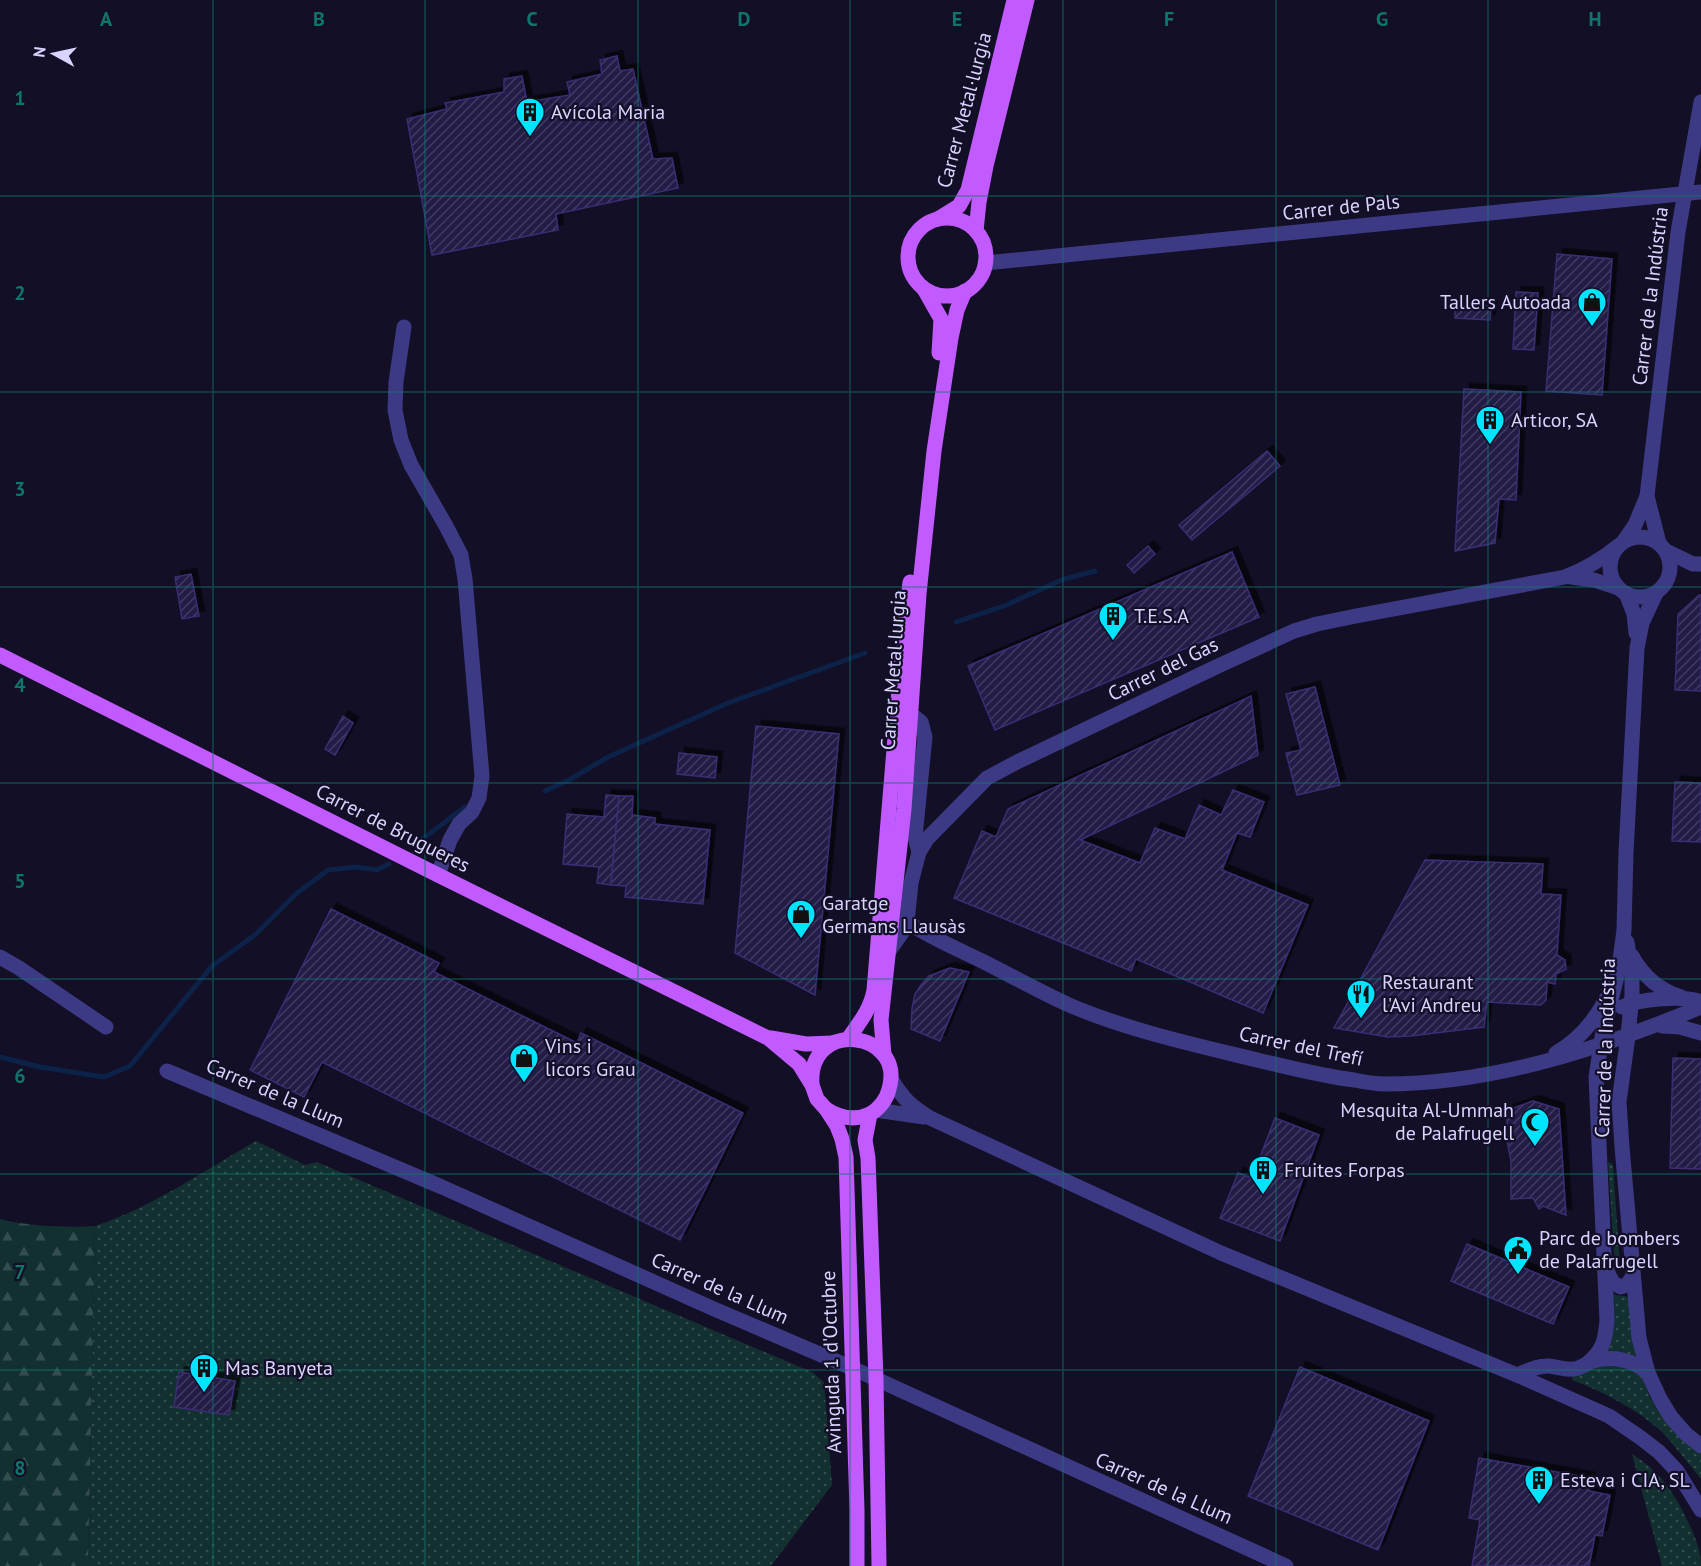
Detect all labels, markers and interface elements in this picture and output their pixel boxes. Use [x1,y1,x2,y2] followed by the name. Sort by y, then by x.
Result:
[100,6,113,32] text: A
[313,6,325,32] text: B
[526,6,538,32] text: C
[738,6,751,32] text: D
[952,6,962,32] text: E
[1164,6,1174,32] text: F
[1376,6,1388,32] text: G
[1588,6,1602,32] text: H
[24,24,84,84] north arrow
[931,29,997,191] street label: Carrer Metal·lurgia
[29,45,50,59] text: N
[14,85,26,111] text: 1
[514,96,546,138] building icon: Avícola Maria
[551,99,665,125] place label: Avícola Maria
[1281,188,1401,226] street label: Carrer de Pals
[1626,205,1674,387] street label: Carrer de la Indústria
[14,280,26,306] text: 2
[1576,286,1608,328] shop icon: Tallers Autoada
[1440,289,1571,315] place label: Tallers Autoada
[1474,404,1506,446] building icon: Articor, SA
[1511,407,1598,433] place label: Articor, SA
[14,476,26,502] text: 3
[874,589,912,751] street label: Carrer Metal·lurgia
[1097,600,1129,642] building icon: T.E.S.A
[1134,603,1189,629] place label: T.E.S.A
[1104,631,1222,707] street label: Carrer del Gas
[14,672,26,698] text: 4
[312,778,474,878] street label: Carrer de Brugueres
[14,868,26,894] text: 5
[822,890,966,939] place label: Garatge Germans Llausàs
[785,898,817,940] shop icon: Garatge Germans Llausàs
[1589,958,1621,1138] street label: Carrer de la Indústria
[1382,969,1482,1018] place label: Restaurant l'Avi Andreu
[1345,978,1377,1020] restaurant icon: Restaurant l'Avi Andreu
[1237,1020,1365,1072] street label: Carrer del Trefí
[544,1033,636,1082] place label: Vins i licors Grau
[508,1042,540,1084] shop icon: Vins i licors Grau
[202,1052,348,1134] street label: Carrer de la Llum
[14,1063,26,1089] text: 6
[1340,1097,1514,1146] place label: Mesquita Al-Ummah de Palafrugell
[1519,1106,1551,1148] mosque icon: Mesquita Al-Ummah de Palafrugell
[1247,1154,1279,1196] building icon: Fruites Forpas
[1284,1157,1405,1183] place label: Fruites Forpas
[1539,1225,1680,1274] place label: Parc de bombers de Palafrugell
[1502,1234,1534,1276] public building icon: Parc de bombers de Palafrugell
[647,1246,793,1330] street label: Carrer de la Llum
[14,1259,26,1285] text: 7
[815,1270,847,1454] street label: Avinguda 1 d'Octubre
[188,1352,220,1394] building icon: Mas Banyeta
[225,1355,333,1381] place label: Mas Banyeta
[1091,1446,1237,1530] street label: Carrer de la Llum
[14,1455,26,1481] text: 8
[1523,1464,1555,1506] building icon: Esteva i CIA, SL
[1560,1467,1690,1493] place label: Esteva i CIA, SL

